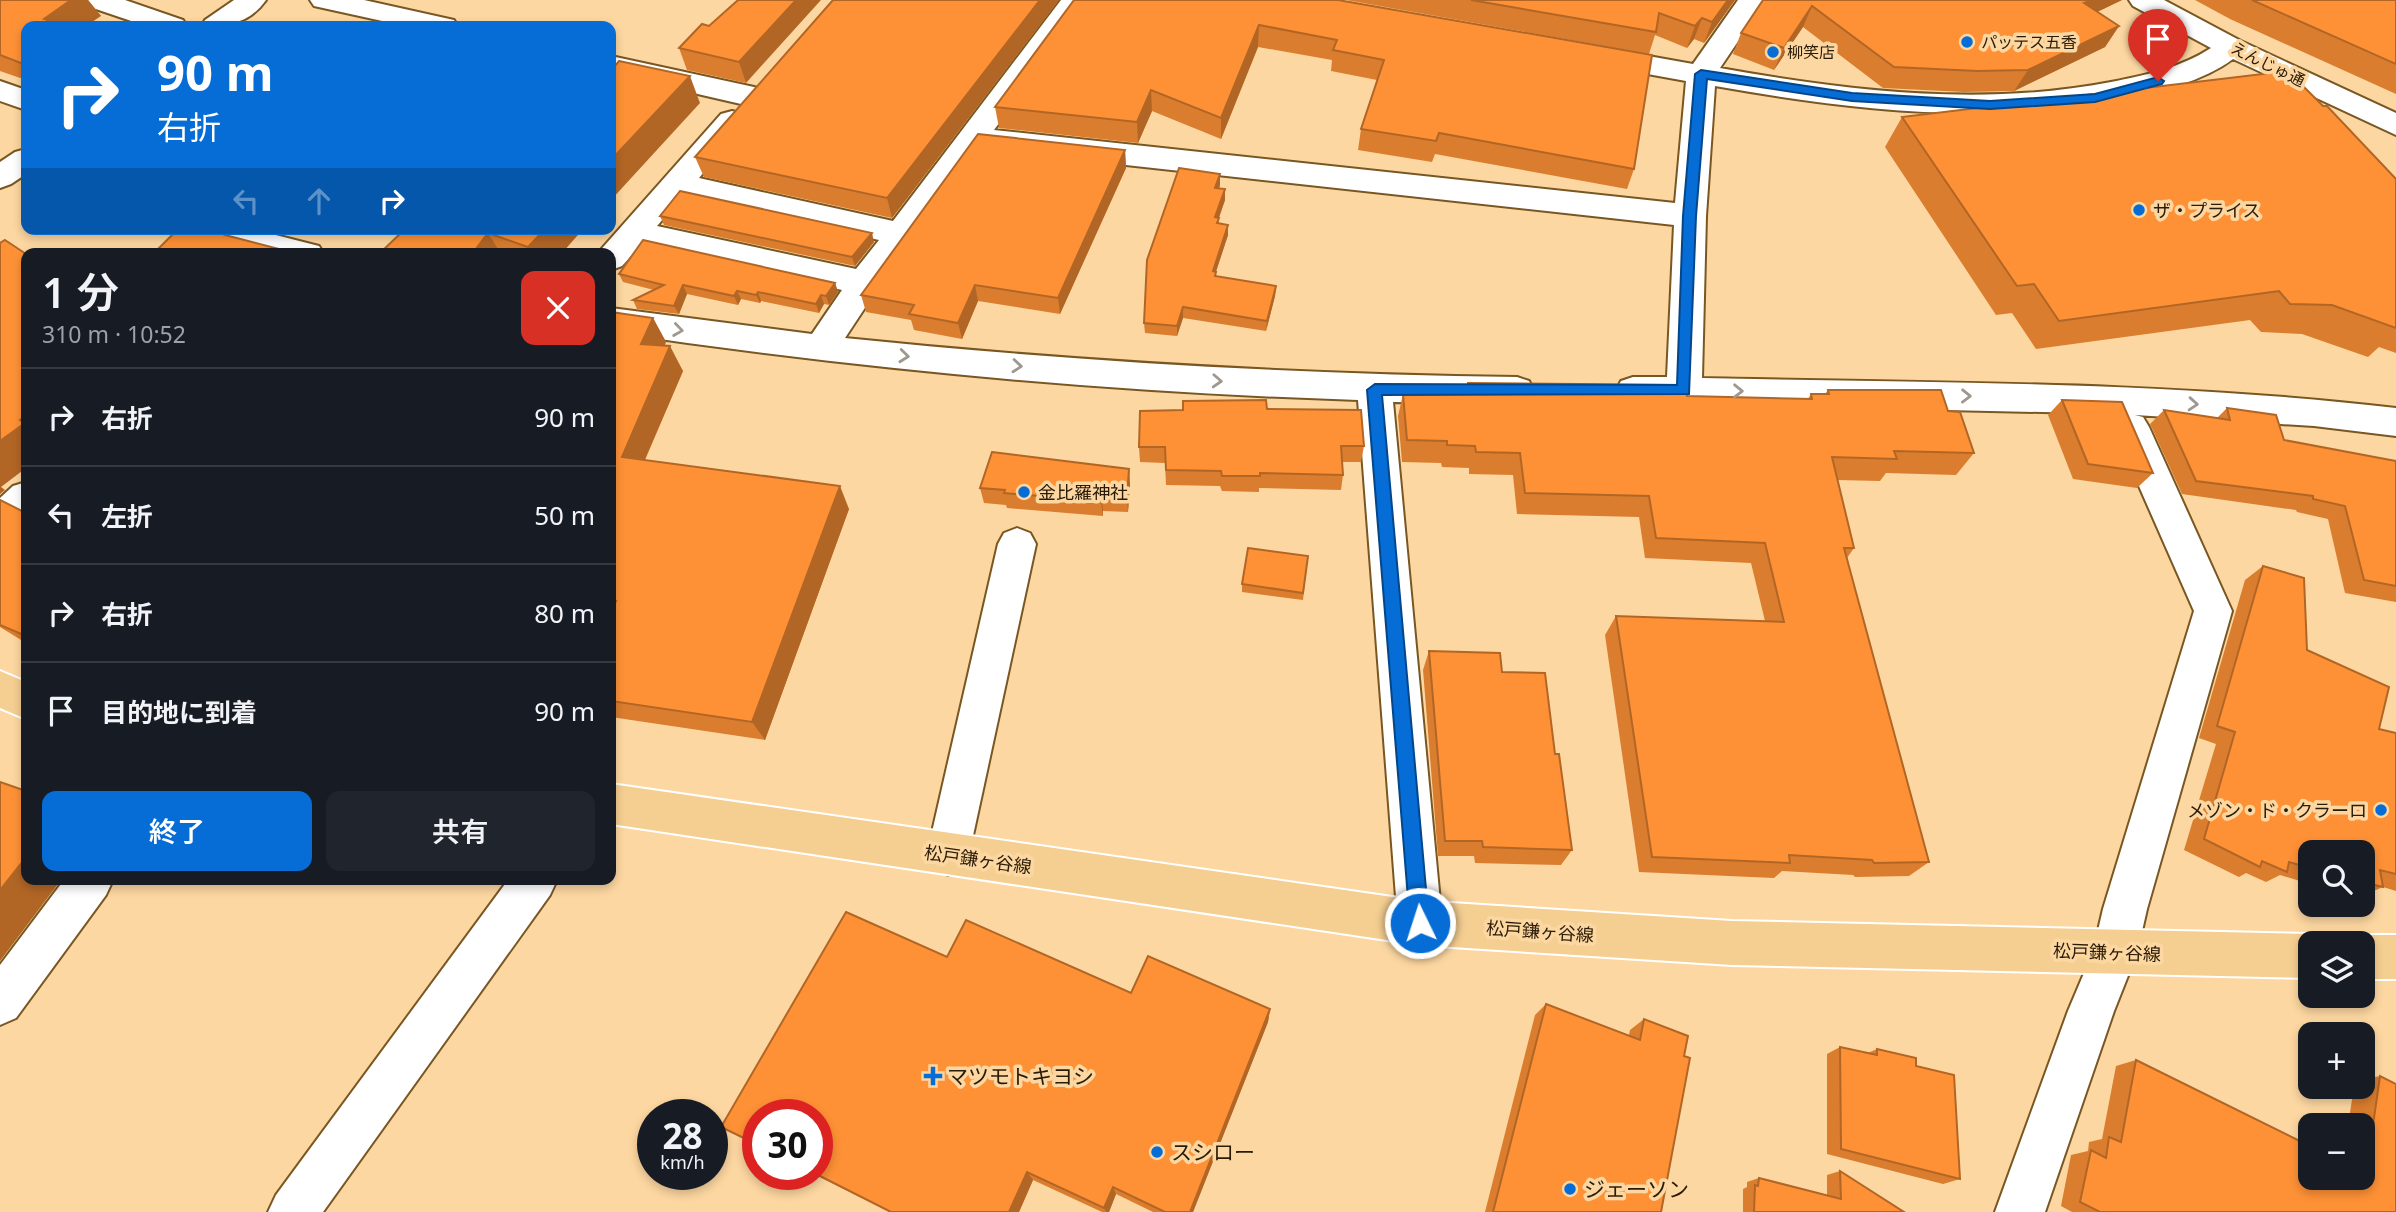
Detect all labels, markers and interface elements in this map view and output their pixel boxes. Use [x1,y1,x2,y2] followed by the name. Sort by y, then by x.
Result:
[2128,9,2188,81] pin
[2139,20,2177,58] icon: arrive
[1981,31,2077,53] place label: パッテス五香
[1959,34,1975,50] marker: パッテス五香
[2227,37,2309,91] street label: えんじゅ通
[157,39,274,105] text: 90 m
[1787,41,1835,63] place label: 柳笑店
[1765,44,1781,60] marker: 柳笑店
[42,49,133,140] icon: right
[157,105,221,148] text: 右折
[227,182,265,220] icon: left
[300,182,338,220] icon: ahead
[373,182,411,220] icon: right
[2153,198,2260,222] place label: ザ・プライス
[2131,202,2147,218] marker: ザ・プライス
[42,263,119,320] text: 1 分
[521,271,595,345] button: close
[42,318,186,350] text: 310 m · 10:52
[672,322,684,337] one-way arrow
[898,348,910,363] one-way arrow
[1012,358,1023,373] one-way arrow
[1212,373,1223,388] one-way arrow
[1734,383,1744,399] one-way arrow
[1961,389,1972,404] one-way arrow
[2188,397,2199,412] one-way arrow
[42,398,80,436] icon: right
[534,399,595,435] text: 90 m
[101,400,153,436] text: 右折
[1038,480,1128,504] place label: 金比羅神社
[1016,484,1032,500] marker: 金比羅神社
[42,496,80,534] icon: left
[534,497,595,533] text: 50 m
[101,498,153,534] text: 左折
[42,594,80,632] icon: right
[534,595,595,631] text: 80 m
[101,596,153,632] text: 右折
[42,692,80,730] icon: arrive
[534,693,595,729] text: 90 m
[101,694,257,730] text: 目的地に到着
[42,791,312,871] button: 終了
[326,791,595,871] button: 共有
[2187,798,2367,822] place label: メゾン・ド・クラーロ
[2373,802,2389,818] marker: メゾン・ド・クラーロ
[923,840,1033,878] street label: 松戸鎌ヶ谷線
[2298,840,2375,1190] map controls
[2298,840,2375,917] button: search
[1383,886,1457,960] position arrow
[1485,915,1595,947] street label: 松戸鎌ヶ谷線
[2298,931,2375,1008] button: layers
[2053,938,2161,966] street label: 松戸鎌ヶ谷線
[2298,1022,2375,1099] button: +
[947,1062,1094,1090] place label: マツモトキヨシ
[925,1068,941,1084] marker: マツモトキヨシ
[742,1099,833,1190] speed limit sign: 30
[662,1112,703,1159] text: 28
[2298,1113,2375,1190] button: −
[1171,1138,1255,1166] place label: スシロー
[1149,1144,1165,1160] marker: スシロー
[660,1150,705,1174] text: km/h
[1584,1175,1689,1203] place label: ジェーソン
[1562,1181,1578,1197] marker: ジェーソン

